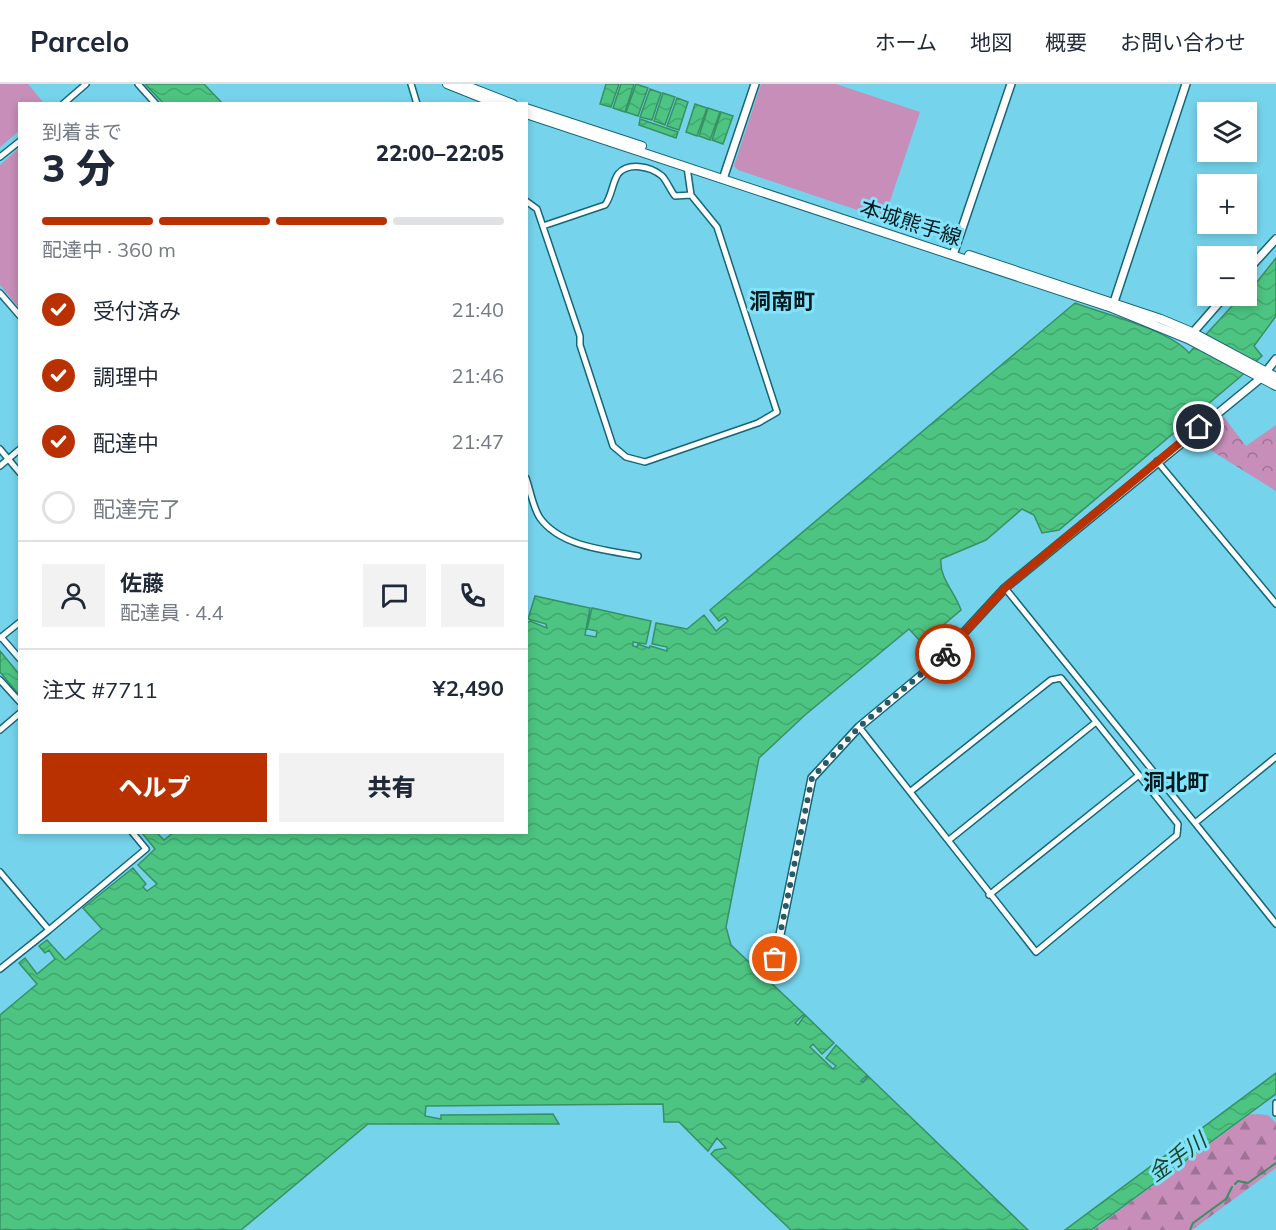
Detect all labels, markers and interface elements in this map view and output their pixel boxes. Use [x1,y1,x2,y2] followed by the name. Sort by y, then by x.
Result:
[30,24,129,59] text: Parcelo
[875,29,937,55] text: ホーム
[970,29,1012,55] text: 地図
[1045,29,1087,55] text: 概要
[1120,29,1246,55] text: お問い合わせ
[1197,102,1257,306] map controls
[1197,102,1257,162] button: layers
[42,119,122,144] text: 到着まで
[376,139,504,167] text: 22:00–22:05
[42,143,115,192] text: 3 分
[1197,174,1257,234] button: +
[857,193,965,251] street label: 本城熊手線
[42,237,176,262] text: 配達中 · 360 m
[1197,246,1257,306] button: −
[749,287,815,315] district label: 洞南町
[42,293,75,326] icon: check
[93,297,181,325] text: 受付済み
[451,297,504,322] text: 21:40
[42,359,75,392] icon: check
[93,363,159,391] text: 調理中
[451,363,504,388] text: 21:46
[1173,401,1224,452] pin
[1182,410,1215,443] icon: home
[42,425,75,458] icon: check
[93,429,159,457] text: 配達中
[451,429,504,454] text: 21:47
[93,495,181,523] text: 配達完了
[42,564,105,627] button: person
[363,564,426,627] button: chat
[441,564,504,627] button: phone
[120,569,164,597] text: 佐藤
[120,600,224,625] text: 配達員 · 4.4
[915,624,975,684] courier
[929,638,962,671] icon: bike
[433,674,504,702] text: ¥2,490
[42,676,158,704] text: 注文 #7711
[42,753,267,822] button: ヘルプ
[279,753,504,822] button: 共有
[1143,768,1209,796] district label: 洞北町
[749,933,800,984] pin
[758,942,791,975] icon: bag
[1142,1125,1214,1188] water label: 金手川

